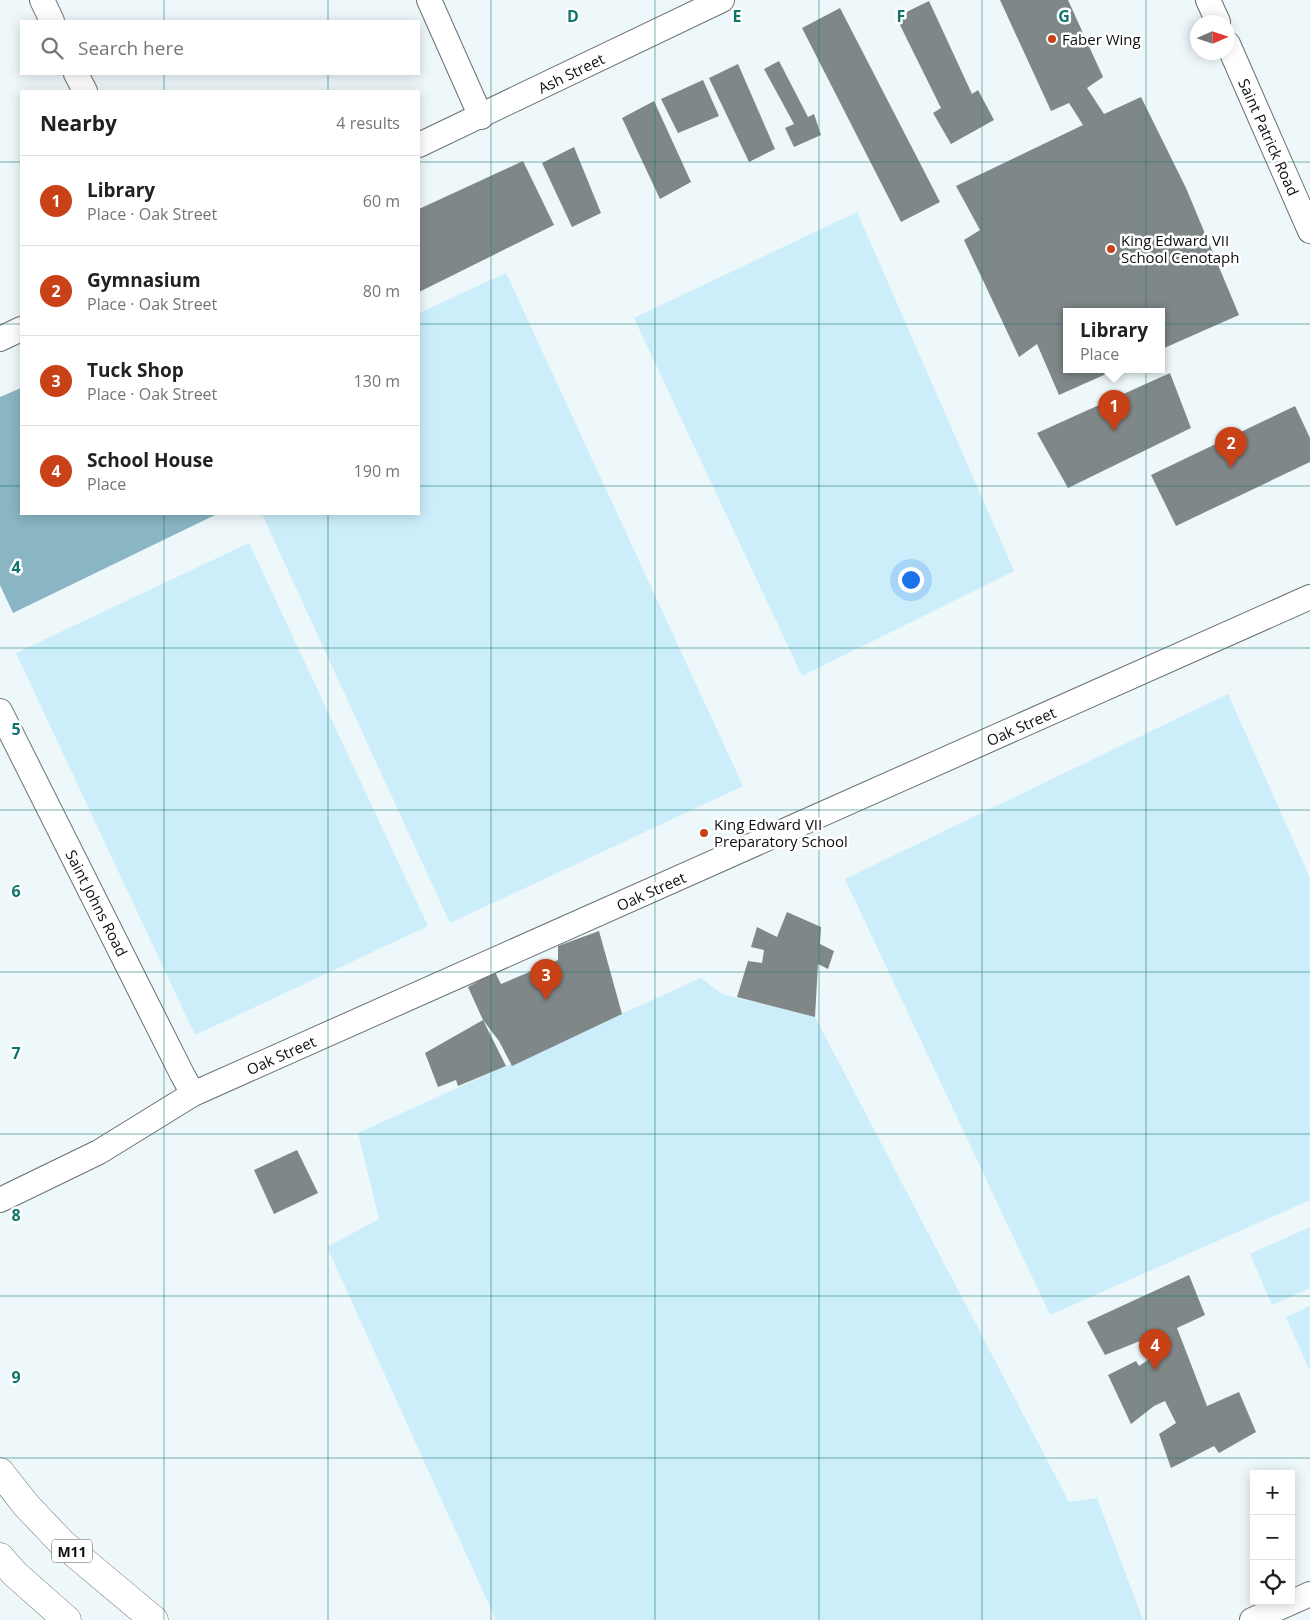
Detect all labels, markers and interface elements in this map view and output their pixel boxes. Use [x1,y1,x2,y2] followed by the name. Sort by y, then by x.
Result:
[567,5,579,27] text: D
[733,5,742,27] text: E
[897,5,905,27] text: F
[1058,5,1070,27] text: G
[1190,15,1235,60] north arrow
[20,20,420,75] search box
[1062,29,1141,49] place label: Faber Wing
[1046,33,1058,45] marker: Faber Wing
[38,34,66,62] icon: search
[78,35,184,61] text: Search here
[534,48,608,98] street label: Ash Street
[1234,75,1304,199] street label: Saint Patrick Road
[40,109,117,137] text: Nearby
[336,112,400,134] text: 4 results
[87,177,155,203] text: Library
[51,190,61,212] text: 1
[363,190,400,212] text: 60 m
[87,203,217,225] text: Place · Oak Street
[1121,230,1240,267] place label: King Edward VII School Cenotaph
[1105,243,1117,255] marker: King Edward VII School Cenotaph
[87,267,201,293] text: Gymnasium
[51,280,61,302] text: 2
[363,280,400,302] text: 80 m
[87,293,217,315] text: Place · Oak Street
[1063,308,1165,373] popup
[1080,317,1148,343] text: Library
[1080,343,1119,365] text: Place
[87,357,184,383] text: Tuck Shop
[51,370,61,392] text: 3
[354,370,400,392] text: 130 m
[87,383,217,405] text: Place · Oak Street
[1098,390,1130,431] pin: 1
[1215,427,1247,468] pin: 2
[87,447,213,473] text: School House
[51,460,61,482] text: 4
[354,460,400,482] text: 190 m
[87,473,126,495] text: Place
[11,556,21,578] text: 4
[898,567,924,593] your location
[983,702,1059,750] street label: Oak Street
[11,718,21,740] text: 5
[714,814,848,851] place label: King Edward VII Preparatory School
[698,827,710,839] marker: King Edward VII Preparatory School
[62,846,132,960] street label: Saint Johns Road
[613,867,689,915] street label: Oak Street
[11,880,21,902] text: 6
[530,959,562,1000] pin: 3
[243,1031,319,1079] street label: Oak Street
[11,1042,21,1064] text: 7
[11,1204,21,1226] text: 8
[1139,1329,1171,1370] pin: 4
[11,1366,21,1388] text: 9
[1250,1470,1295,1605] map controls
[1250,1470,1295,1515] button: +
[1250,1515,1295,1560] button: −
[52,1540,92,1562] road number: M11
[1250,1560,1295,1605] button: locate

